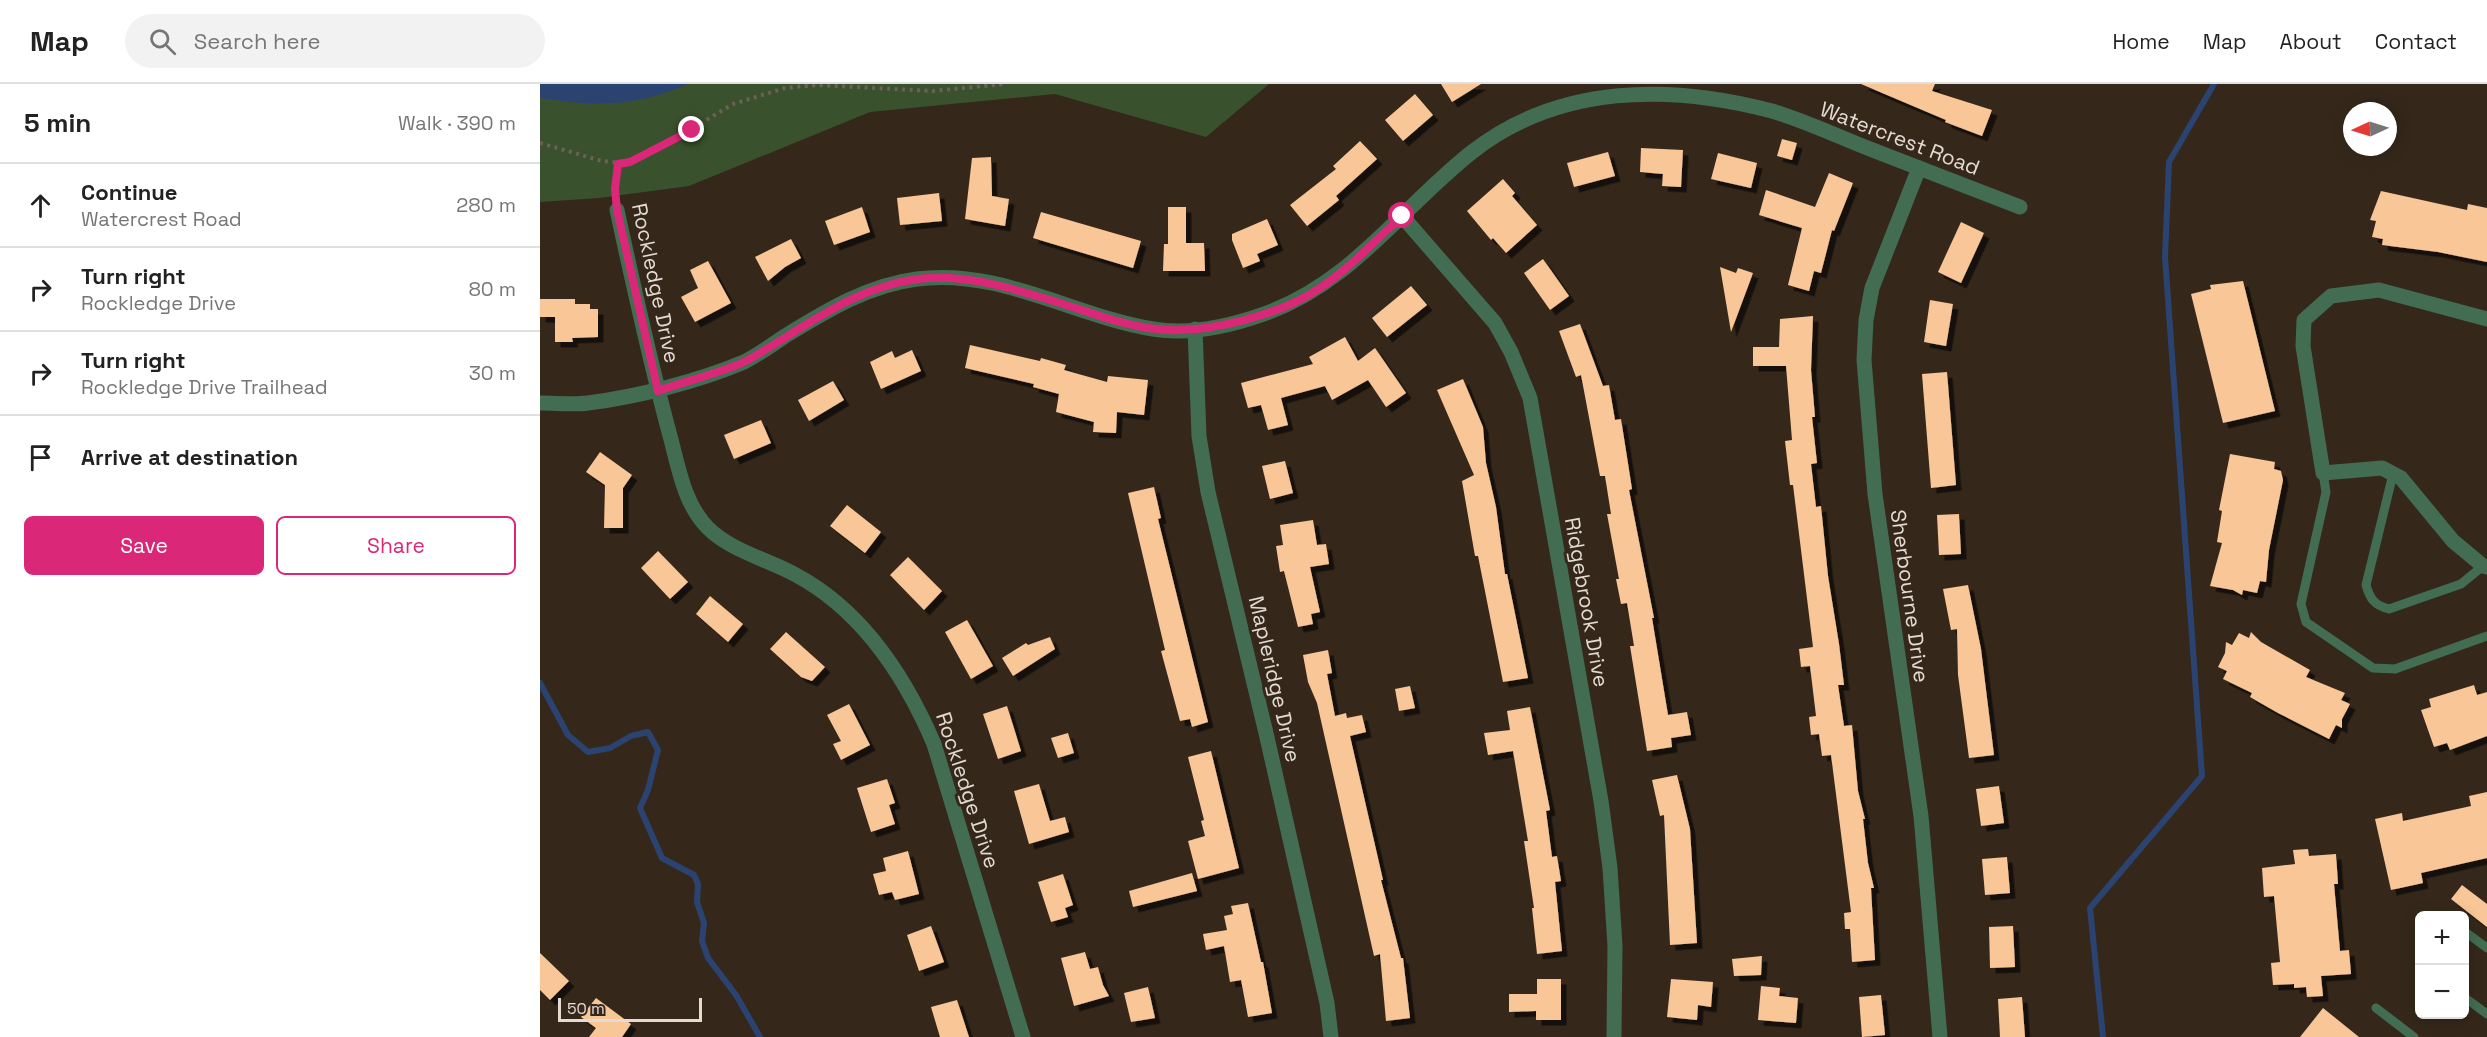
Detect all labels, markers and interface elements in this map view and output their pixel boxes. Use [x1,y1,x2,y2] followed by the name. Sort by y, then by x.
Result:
[125,14,545,68] search box
[30,23,89,59] text: Map
[146,25,179,58] icon: search
[194,27,321,55] text: Search here
[2112,28,2170,55] text: Home
[2203,28,2247,55] text: Map
[2280,28,2342,55] text: About
[2375,28,2457,55] text: Contact
[1816,95,1984,181] street label: Watercrest Road
[2343,102,2397,156] north arrow
[24,106,91,140] text: 5 min
[398,110,516,136] text: Walk · 390 m
[678,116,704,142] route end
[81,178,177,206] text: Continue
[24,189,57,222] icon: ahead
[456,192,516,218] text: 280 m
[626,201,686,365] street label: Rockledge Drive
[1388,202,1414,228] route start
[81,206,242,232] text: Watercrest Road
[81,262,186,290] text: Turn right
[24,273,57,306] icon: right
[468,276,516,302] text: 80 m
[81,290,236,316] text: Rockledge Drive
[81,346,186,374] text: Turn right
[24,357,57,390] icon: right
[469,360,516,386] text: 30 m
[81,374,328,400] text: Rockledge Drive Trailhead
[24,441,57,474] icon: arrive
[81,443,298,471] text: Arrive at destination
[1884,508,1936,684] street label: Sherbourne Drive
[1559,515,1615,689] street label: Ridgebrook Drive
[24,516,264,575] button: Save
[276,516,516,575] button: Share
[1243,593,1307,765] street label: Mapleridge Drive
[930,708,1006,872] street label: Rockledge Drive
[2415,911,2469,1019] map controls
[2415,911,2469,965] button: +
[2415,965,2469,1019] button: −
[558,995,702,1022] scale bar
[567,998,605,1019] text: 50 m

